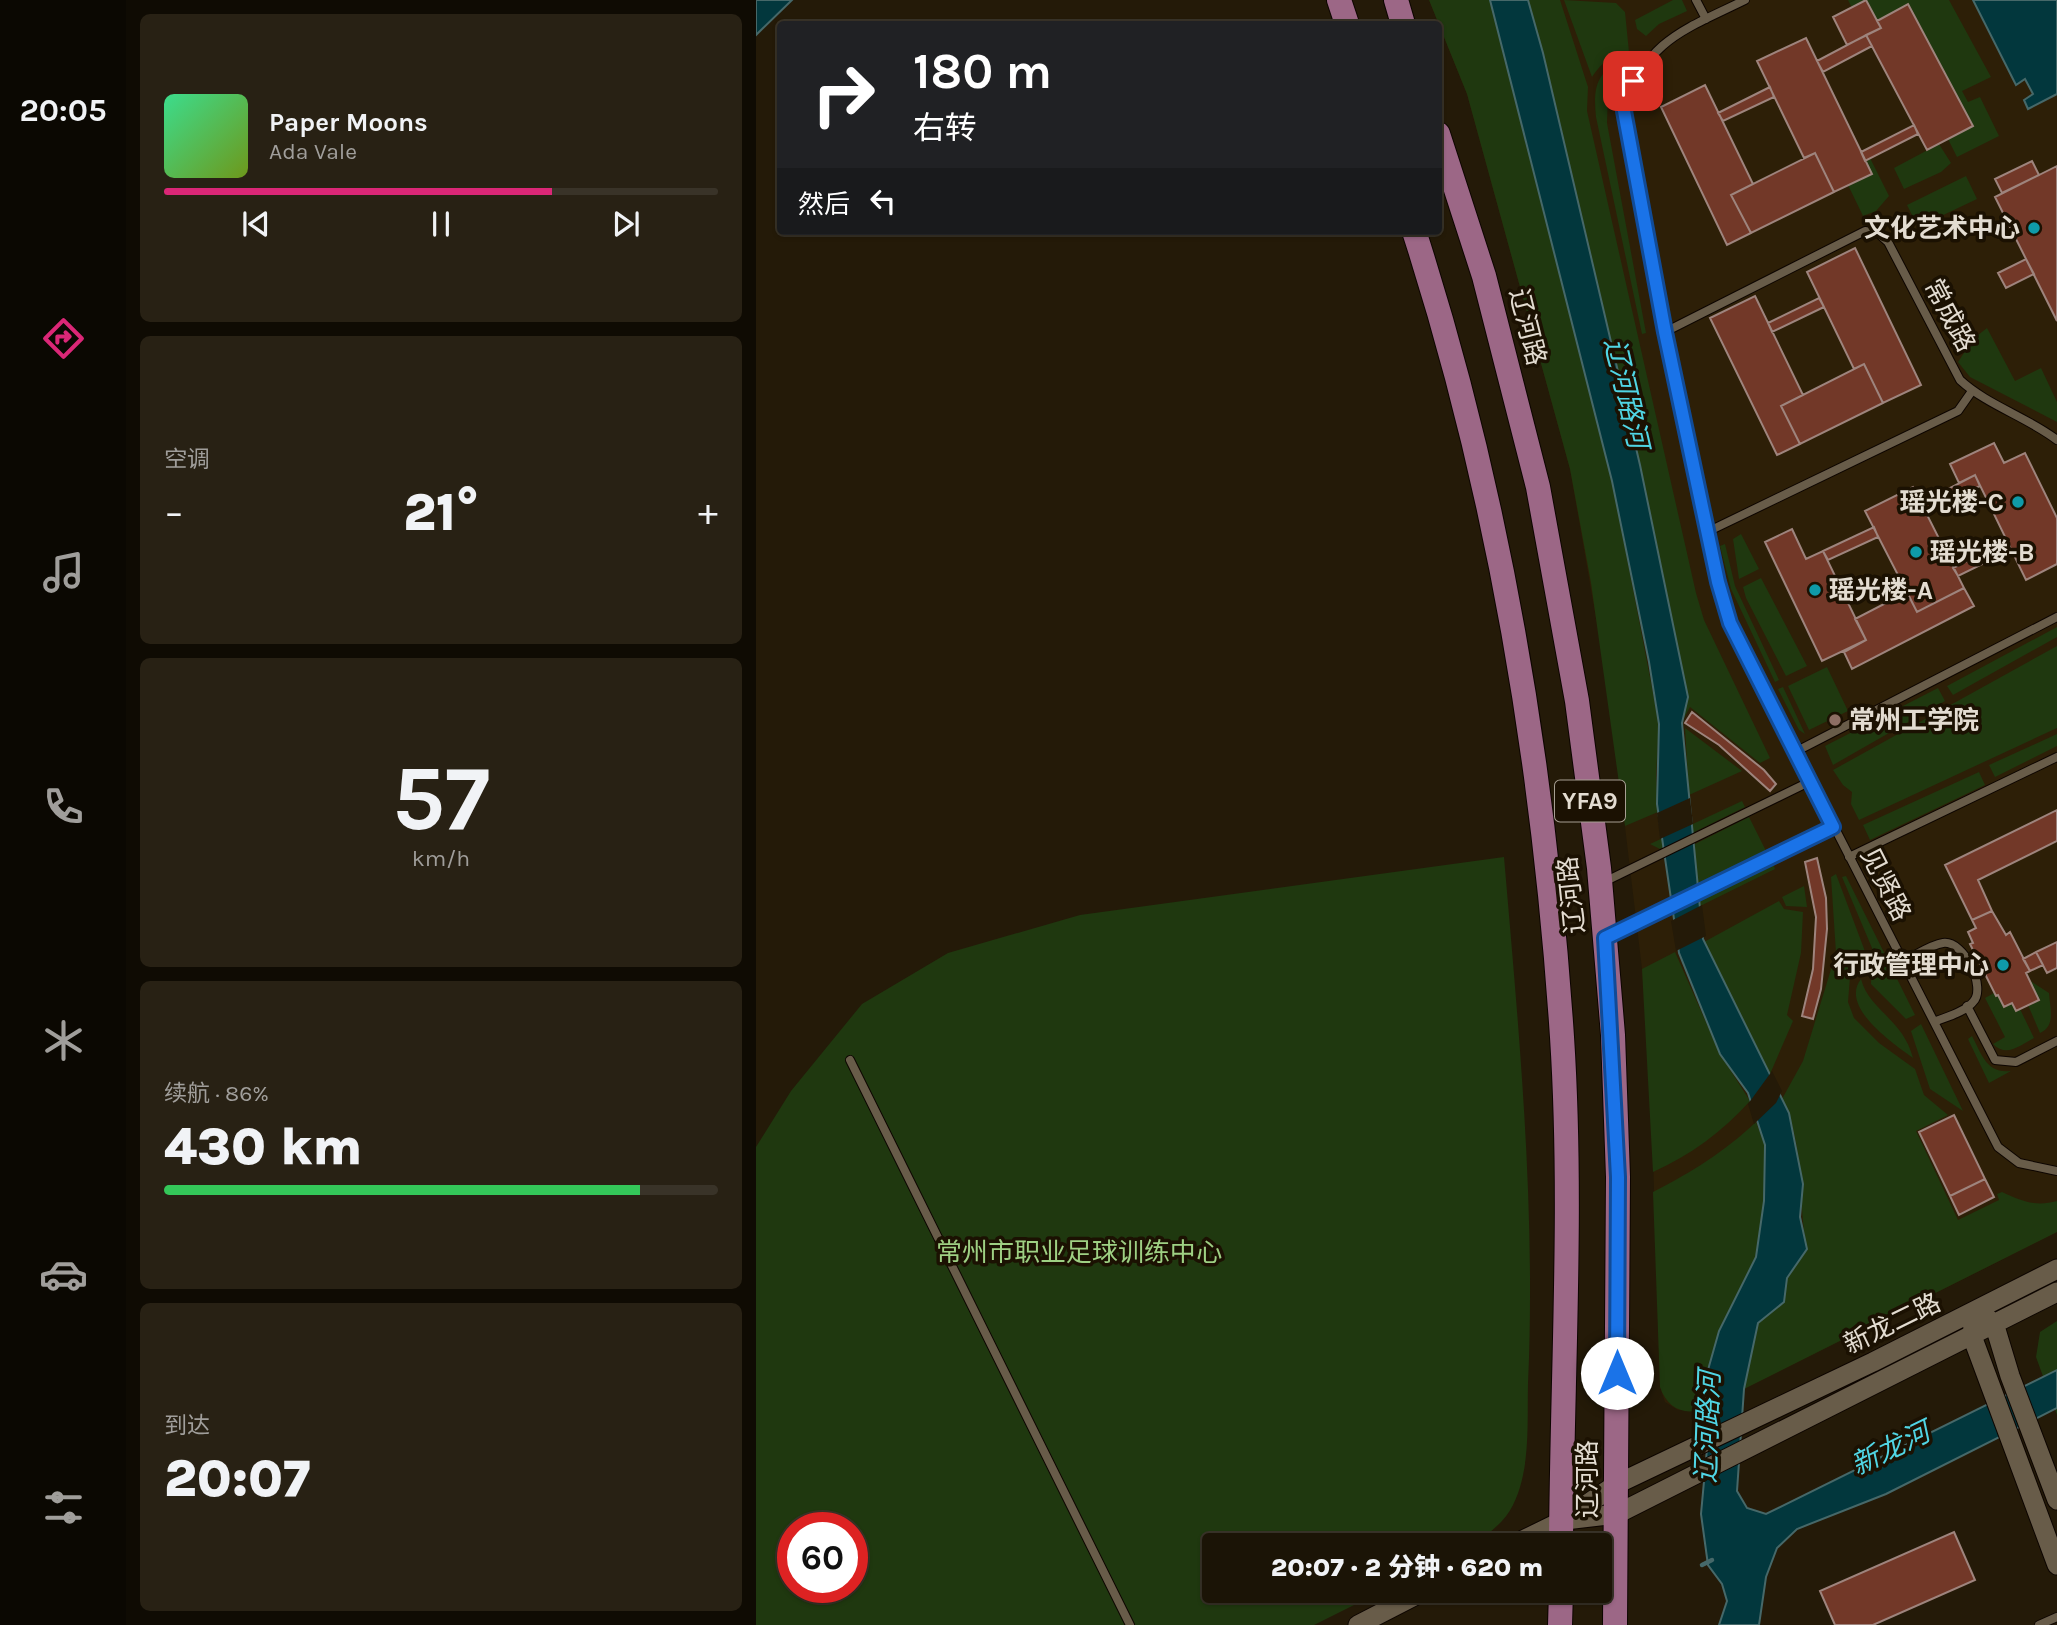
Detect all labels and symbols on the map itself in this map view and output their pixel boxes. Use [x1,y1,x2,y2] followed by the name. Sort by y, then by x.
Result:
[1603,51,1663,111] pin
[1864,213,2020,244] place label: 文化艺术中心
[2026,220,2042,236] marker: 文化艺术中心
[1918,274,1982,357] street label: 常成路
[1503,286,1552,369] street label: 辽河路
[1598,335,1656,456] water label: 辽河路河
[1900,487,2004,518] place label: 瑶光楼-C
[2010,494,2026,510] marker: 瑶光楼-C
[1930,537,2035,568] place label: 瑶光楼-B
[1908,544,1924,560] marker: 瑶光楼-B
[1829,575,1933,606] place label: 瑶光楼-A
[1807,582,1823,598] marker: 瑶光楼-A
[1849,705,1979,736] place label: 常州工学院
[1827,712,1843,728] marker: 常州工学院
[1555,780,1625,822] road number: YFA9
[1854,842,1917,926] street label: 见贤路
[1552,855,1591,935] street label: 辽河路
[1833,950,1989,981] place label: 行政管理中心
[1995,957,2011,973] marker: 行政管理中心
[936,1237,1222,1268] park label: 常州市职业足球训练中心
[1839,1287,1946,1360] street label: 新龙二路
[1580,1336,1654,1410] position arrow
[1689,1365,1726,1484] water label: 辽河路河
[1845,1413,1940,1482] water label: 新龙河
[1572,1440,1603,1518] street label: 辽河路
[777,1512,868,1603] speed limit sign: 60

